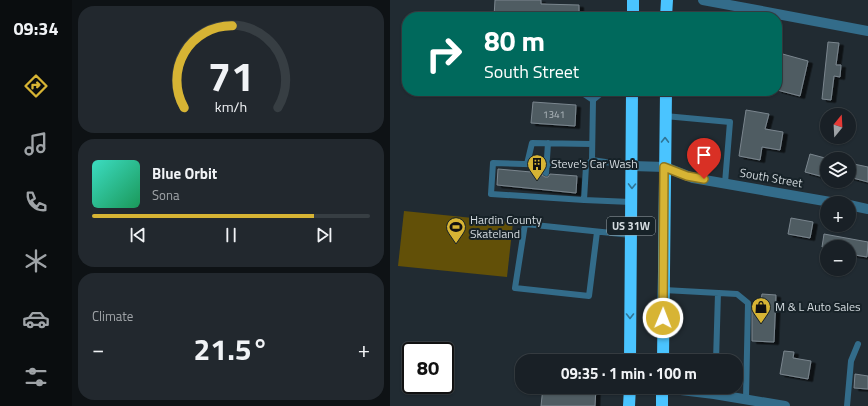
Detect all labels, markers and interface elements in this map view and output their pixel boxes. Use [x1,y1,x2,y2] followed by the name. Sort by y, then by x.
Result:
[14,15,58,42] text: 09:34
[484,19,545,62] text: 80 m
[418,28,470,80] icon: right
[208,43,254,106] text: 71
[484,58,579,85] text: South Street
[22,72,50,100] icon: directions
[215,95,247,117] text: km/h
[543,107,565,122] house number: 1341
[820,108,856,144] north arrow
[820,108,856,276] map controls
[22,130,50,158] icon: music
[661,137,669,143] one-way arrow
[687,138,721,179] pin
[693,144,715,166] icon: arrive
[820,152,856,188] button: layers
[526,153,548,181] building icon: Steve's Car Wash
[551,154,638,173] place label: Steve's Car Wash
[152,162,217,185] text: Blue Orbit
[738,163,805,193] street label: South Street
[628,183,636,189] one-way arrow
[152,185,179,205] text: Sona
[22,188,50,216] icon: phone
[820,196,856,232] button: +
[470,210,542,243] place label: Hardin County Skateland
[445,216,467,244] sports icon: Hardin County Skateland
[607,217,655,235] road number: US 31W
[127,224,149,246] icon: previous
[220,224,242,246] icon: pause
[313,224,335,246] icon: next
[820,240,856,276] button: −
[22,247,50,275] icon: climate
[750,296,772,324] shop icon: M & L Auto Sales
[642,297,684,339] position arrow
[775,297,861,316] place label: M & L Auto Sales
[22,305,50,333] icon: car
[92,306,133,326] text: Climate
[626,313,634,319] one-way arrow
[194,326,268,372] text: 21.5°
[92,332,104,366] text: −
[358,332,370,366] text: +
[402,342,454,394] speed limit sign: 80
[561,362,697,385] text: 09:35 · 1 min · 100 m
[22,363,50,391] icon: filters

